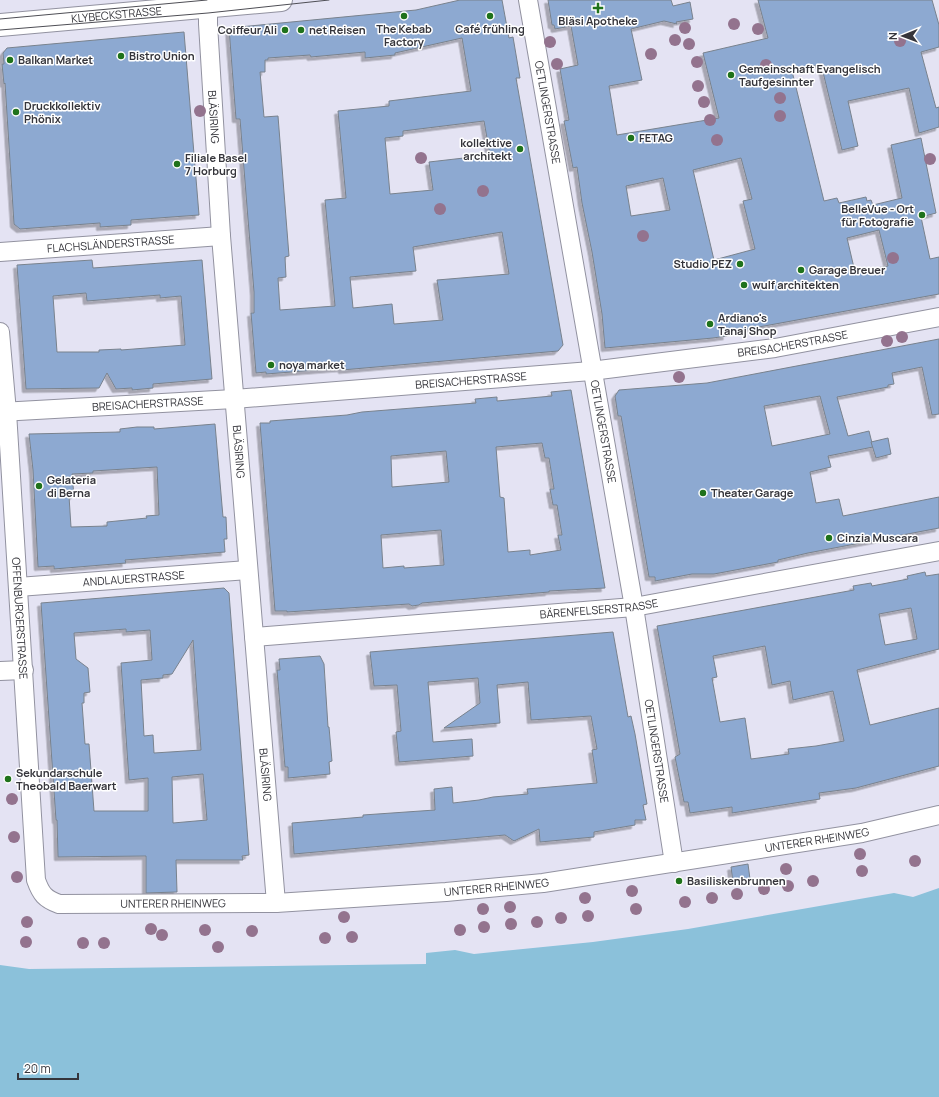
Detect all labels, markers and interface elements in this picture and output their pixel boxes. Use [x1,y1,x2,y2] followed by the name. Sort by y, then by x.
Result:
[70,3,163,26] street label: KLYBECKSTRASSE
[593,3,603,13] marker: Bläsi Apotheke
[399,11,409,21] marker: The Kebab Factory
[485,11,495,21] marker: Café frühling
[558,13,638,28] place label: Bläsi Apotheke
[883,16,923,56] north arrow
[376,21,432,49] place label: The Kebab Factory
[455,21,525,36] place label: Café frühling
[218,22,277,37] place label: Coiffeur Ali
[309,22,366,37] place label: net Reisen
[280,25,290,35] marker: Coiffeur Ali
[296,25,306,35] marker: net Reisen
[885,32,900,40] text: N
[129,48,195,63] place label: Bistro Union
[116,51,126,61] marker: Bistro Union
[18,52,93,67] place label: Balkan Market
[5,55,15,65] marker: Balkan Market
[532,59,564,165] street label: OETLINGERSTRASSE
[739,61,881,89] place label: Gemeinschaft Evangelisch Taufgesinnter
[726,70,736,80] marker: Gemeinschaft Evangelisch Taufgesinnter
[205,90,223,144] street label: BLÄSIRING
[24,98,100,126] place label: Druckkollektiv Phönix
[11,107,21,117] marker: Druckkollektiv Phönix
[639,130,673,145] place label: FETAG
[626,133,636,143] marker: FETAG
[460,135,512,163] place label: kollektive architekt
[515,144,525,154] marker: kollektive architekt
[185,150,247,178] place label: Filiale Basel 7 Horburg
[172,159,182,169] marker: Filiale Basel 7 Horburg
[841,201,914,229] place label: BelleVue - Ort für Fotografie
[917,210,927,220] marker: BelleVue - Ort für Fotografie
[46,231,175,256] street label: FLACHSLÄNDERSTRASSE
[673,256,732,271] place label: Studio PEZ
[735,259,745,269] marker: Studio PEZ
[809,262,886,277] place label: Garage Breuer
[796,265,806,275] marker: Garage Breuer
[752,277,839,292] place label: wulf architekten
[739,280,749,290] marker: wulf architekten
[718,310,777,338] place label: Ardiano's Tanaj Shop
[705,319,715,329] marker: Ardiano's Tanaj Shop
[737,326,849,360] street label: BREISACHERSTRASSE
[279,357,345,372] place label: noya market
[266,360,276,370] marker: noya market
[415,368,527,392] street label: BREISACHERSTRASSE
[587,379,620,484] street label: OETLINGERSTRASSE
[92,393,204,414] street label: BREISACHERSTRASSE
[230,425,249,479] street label: BLÄSIRING
[47,472,96,500] place label: Gelateria di Berna
[34,481,44,491] marker: Gelateria di Berna
[711,485,794,500] place label: Theater Garage
[698,488,708,498] marker: Theater Garage
[837,530,918,545] place label: Cinzia Muscara
[824,533,834,543] marker: Cinzia Muscara
[9,557,32,680] street label: OFFENBURGERSTRASSE
[82,567,185,589] street label: ANDLAUERSTRASSE
[539,595,659,621] street label: BÄRENFELSERSTRASSE
[642,698,672,804] street label: OETLINGERSTRASSE
[256,748,276,802] street label: BLÄSIRING
[16,765,117,793] place label: Sekundarschule Theobald Baerwart
[3,774,13,784] marker: Sekundarschule Theobald Baerwart
[764,824,871,855] street label: UNTERER RHEINWEG
[687,873,786,888] place label: Basiliskenbrunnen
[443,874,550,899] street label: UNTERER RHEINWEG
[674,876,684,886] marker: Basiliskenbrunnen
[120,895,226,911] street label: UNTERER RHEINWEG
[18,1055,78,1081] scale bar
[24,1060,51,1077] text: 20 m

